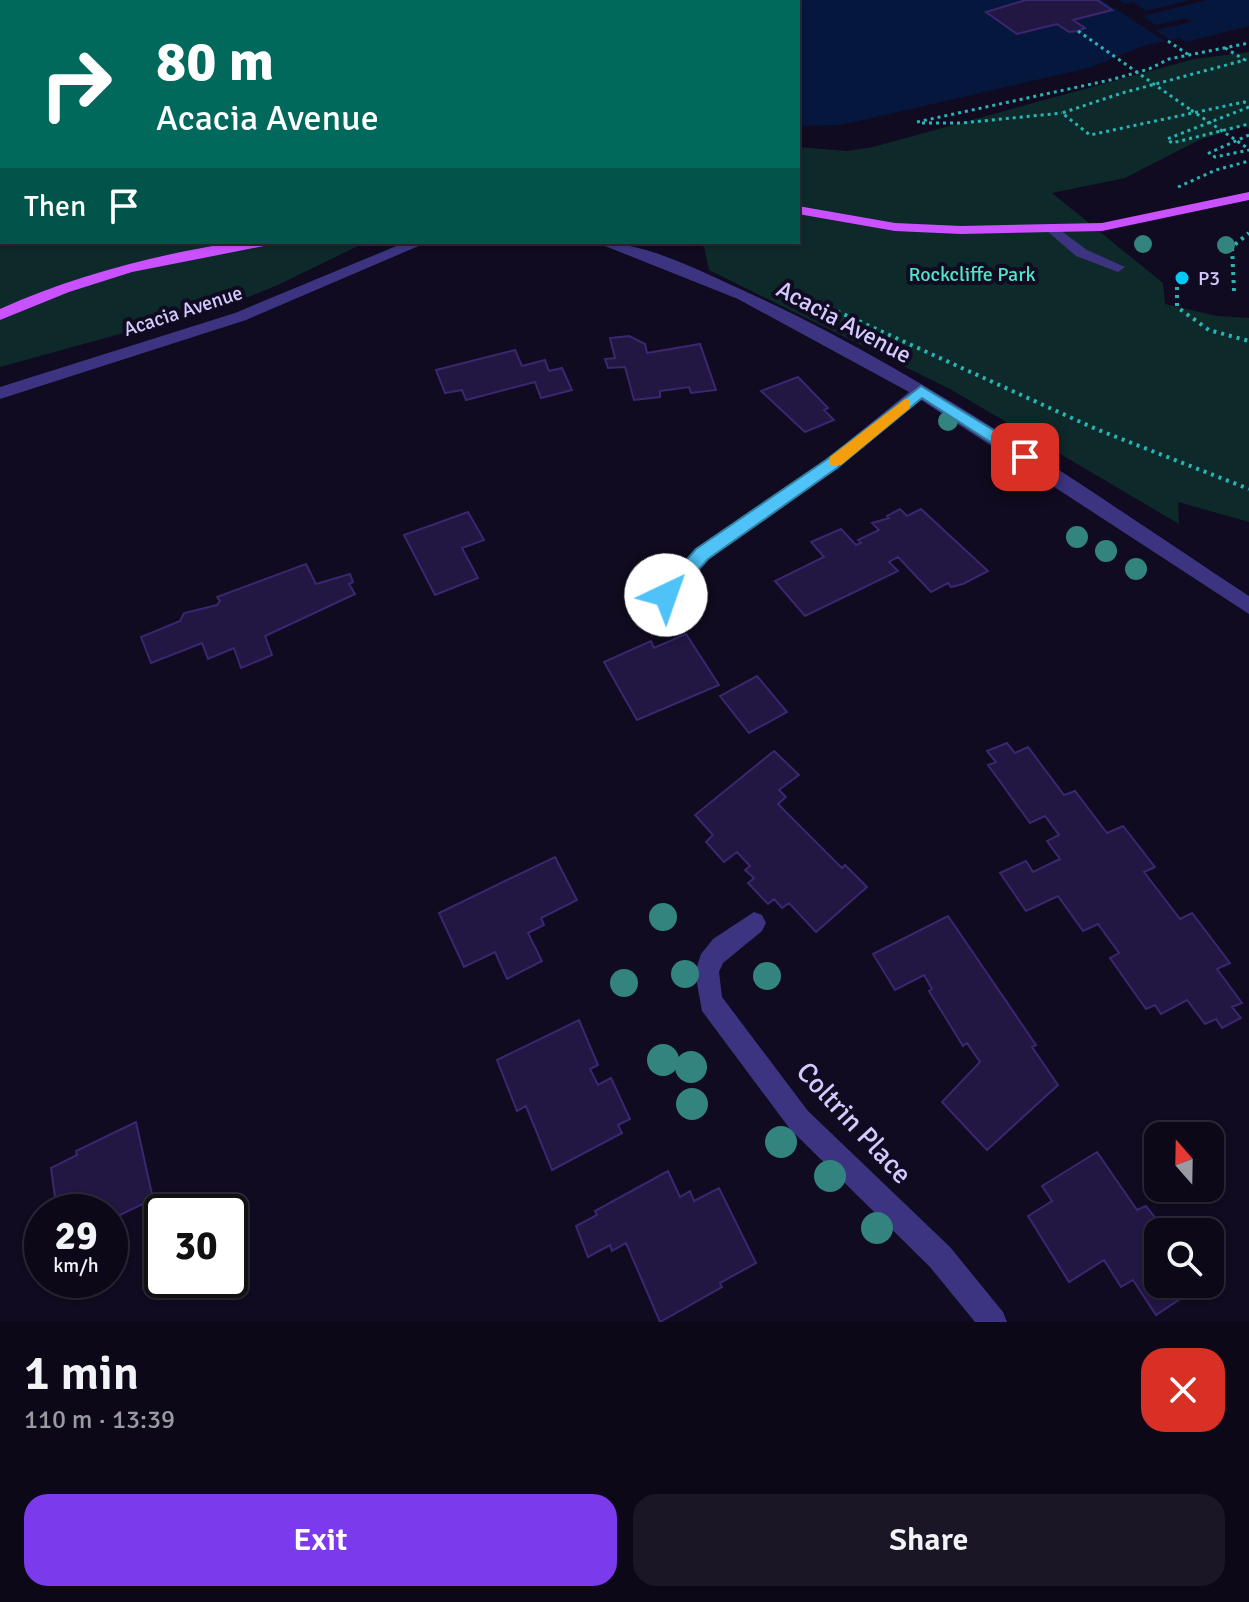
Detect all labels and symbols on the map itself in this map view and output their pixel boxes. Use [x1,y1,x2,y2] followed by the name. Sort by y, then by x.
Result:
[908,262,1036,287] park label: Rockcliffe Park
[1198,266,1220,291] place label: P3
[1173,269,1191,287] marker: P3
[771,274,917,370] street label: Acacia Avenue
[120,280,246,342] street label: Acacia Avenue
[991,423,1059,491] pin
[624,553,708,637] position arrow
[789,1055,919,1191] street label: Coltrin Place
[1144,1122,1224,1202] north arrow
[144,1194,248,1298] speed limit sign: 30

